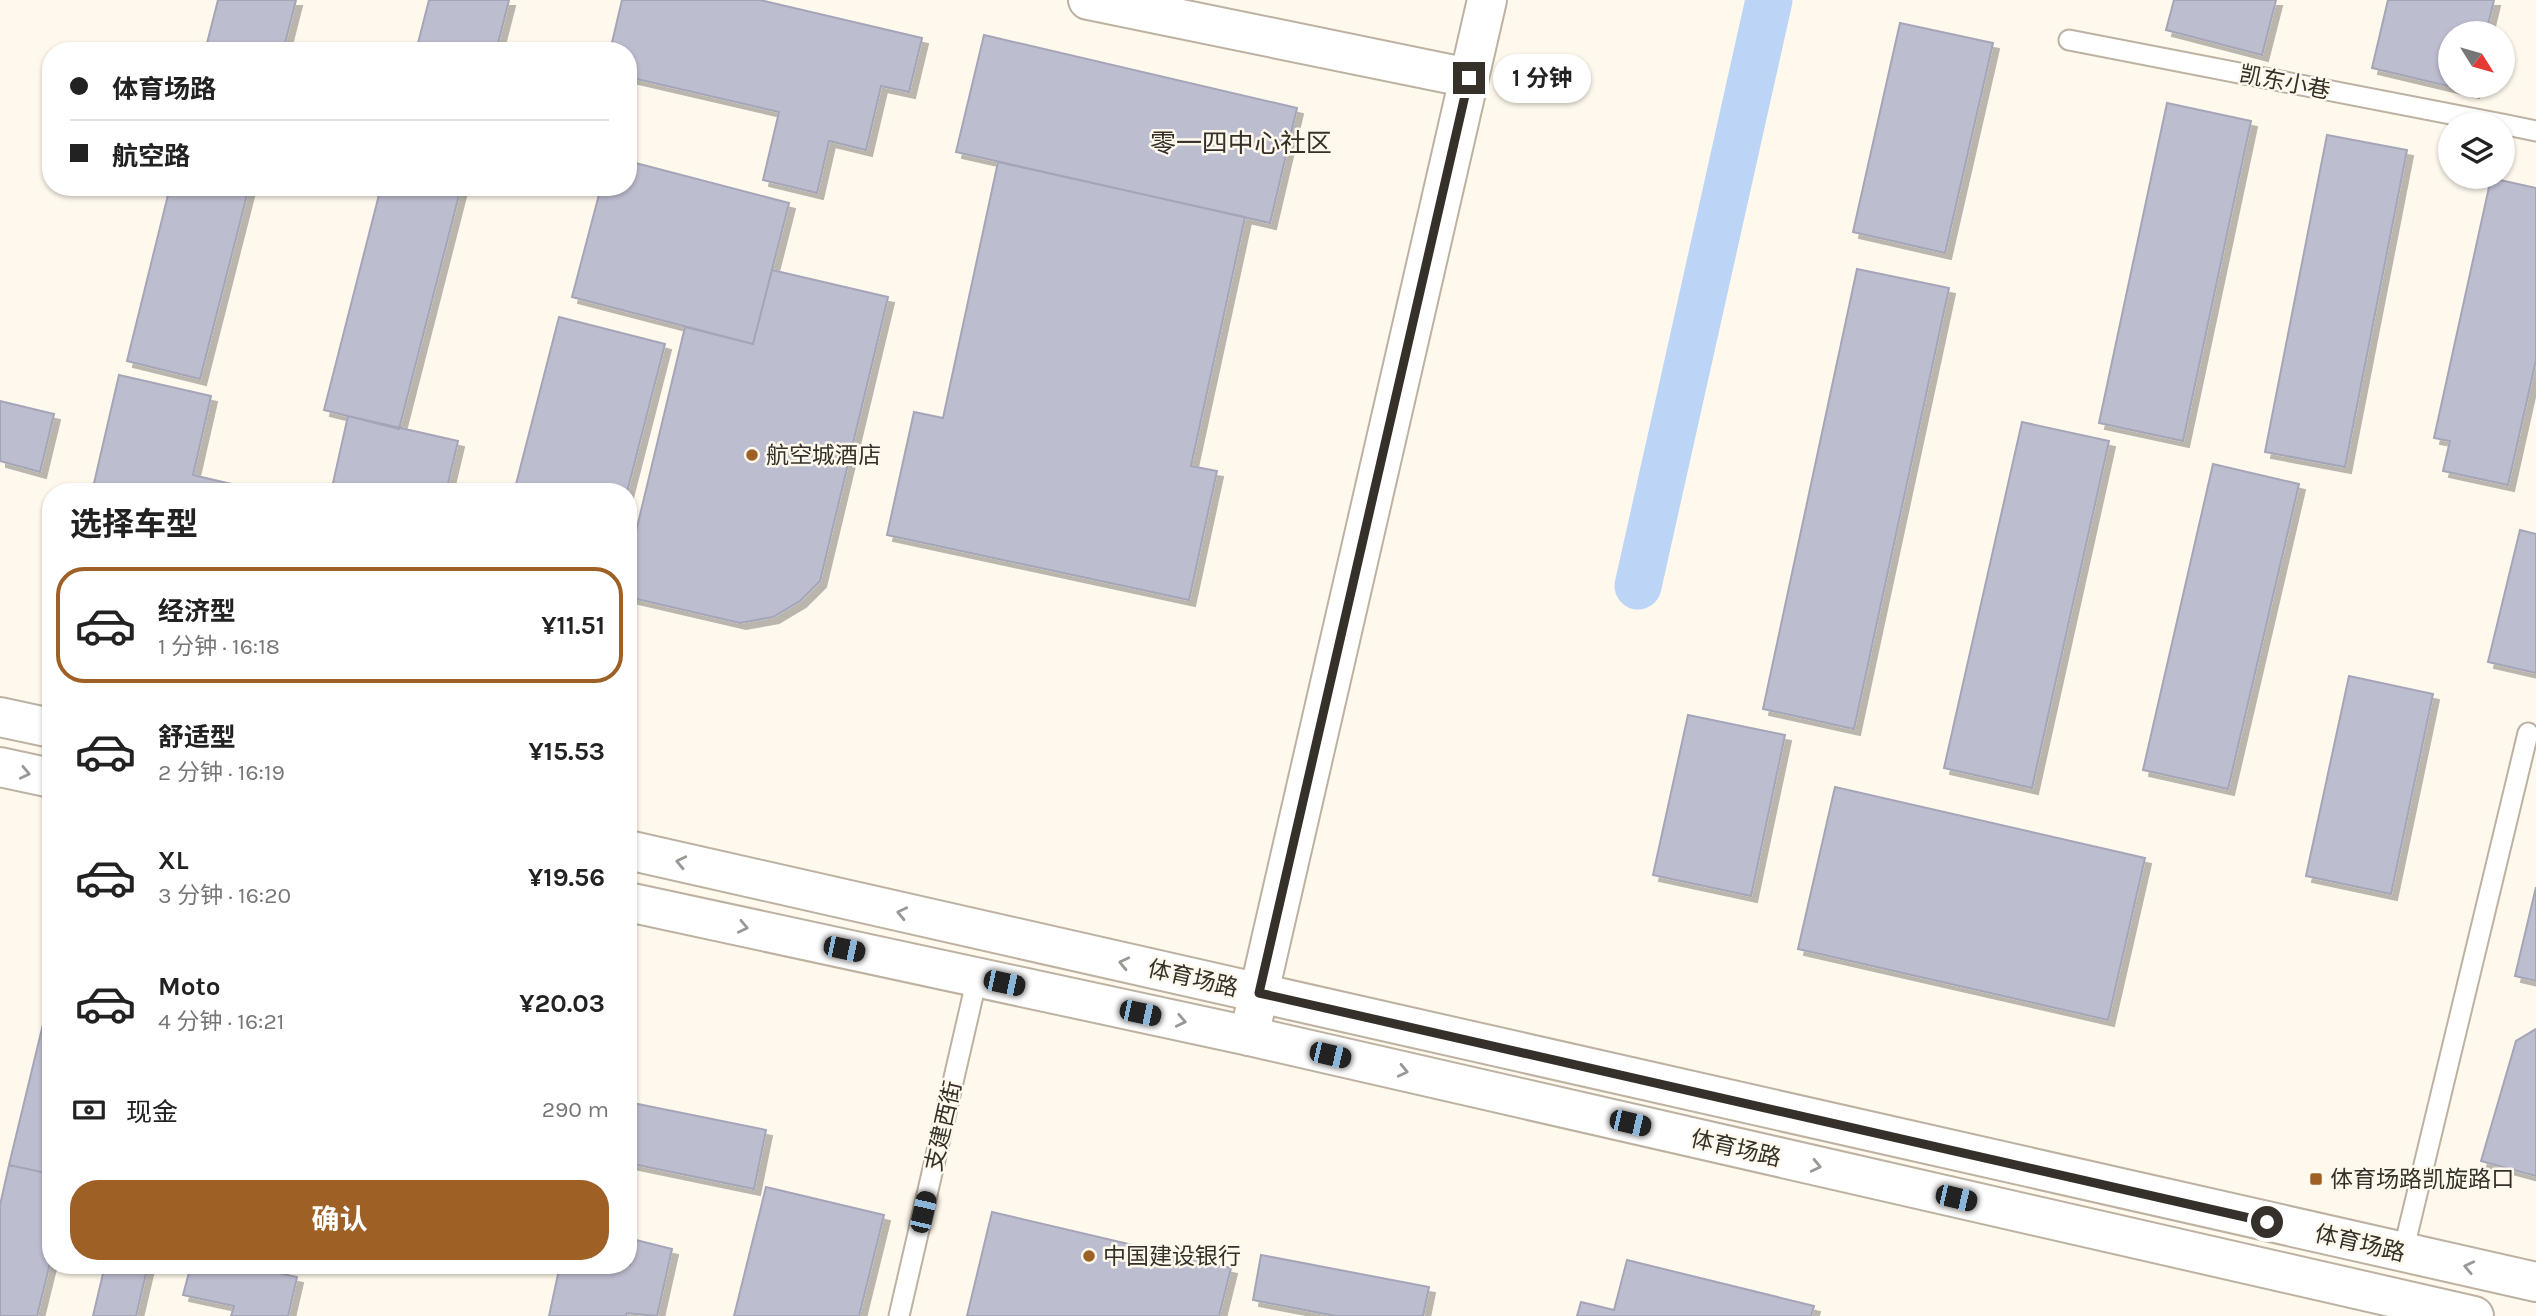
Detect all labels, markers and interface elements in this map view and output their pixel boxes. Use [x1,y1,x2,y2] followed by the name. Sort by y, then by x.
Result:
[2438,21,2515,98] north arrow
[2438,21,2515,189] map controls
[1494,54,1592,102] callout: 1 分钟
[2237,60,2333,105] street label: 凯东小巷
[1453,62,1485,94] route end
[1512,65,1572,92] text: 1 分钟
[112,74,216,105] text: 体育场路
[2438,112,2515,189] button: layers
[1150,128,1332,159] district label: 零一四中心社区
[112,141,190,172] text: 航空路
[766,442,881,469] place label: 航空城酒店
[744,447,760,463] marker: 航空城酒店
[70,506,198,543] text: 选择车型
[74,594,137,657] icon: car
[158,596,236,627] text: 经济型
[541,610,605,641] text: ¥11.51
[158,633,280,660] text: 1 分钟 · 16:18
[74,720,137,783] icon: car
[158,722,236,753] text: 舒适型
[528,736,605,767] text: ¥15.53
[158,759,285,786] text: 2 分钟 · 16:19
[19,764,31,779] one-way arrow
[158,845,189,876] text: XL
[74,846,137,909] icon: car
[675,856,687,870] one-way arrow
[528,862,605,893] text: ¥19.56
[158,882,291,909] text: 3 分钟 · 16:20
[896,906,908,921] one-way arrow
[737,919,749,934] one-way arrow
[822,934,867,964] car
[1145,955,1241,1002] street label: 体育场路
[1118,957,1130,971] one-way arrow
[982,968,1027,998] car
[158,971,220,1002] text: Moto
[74,972,137,1035] icon: car
[519,988,605,1019] text: ¥20.03
[1118,998,1163,1028] car
[158,1008,284,1035] text: 4 分钟 · 16:21
[1175,1013,1187,1028] one-way arrow
[1308,1040,1353,1070] car
[1397,1063,1409,1077] one-way arrow
[920,1078,967,1174] street label: 支建西街
[70,1091,108,1129] icon: cash
[542,1096,609,1123] text: 290 m
[126,1097,178,1128] text: 现金
[1608,1108,1653,1138] car
[1688,1125,1784,1172] street label: 体育场路
[1810,1157,1822,1172] one-way arrow
[2330,1166,2514,1193] place label: 体育场路凯旋路口
[2308,1171,2324,1187] marker: 体育场路凯旋路口
[70,1180,609,1260] button: 确认
[1934,1183,1979,1213] car
[909,1189,938,1235] car
[2251,1206,2283,1238] route start
[2312,1220,2408,1267] street label: 体育场路
[1103,1243,1241,1270] place label: 中国建设银行
[1081,1248,1097,1264] marker: 中国建设银行
[2463,1261,2475,1275] one-way arrow

